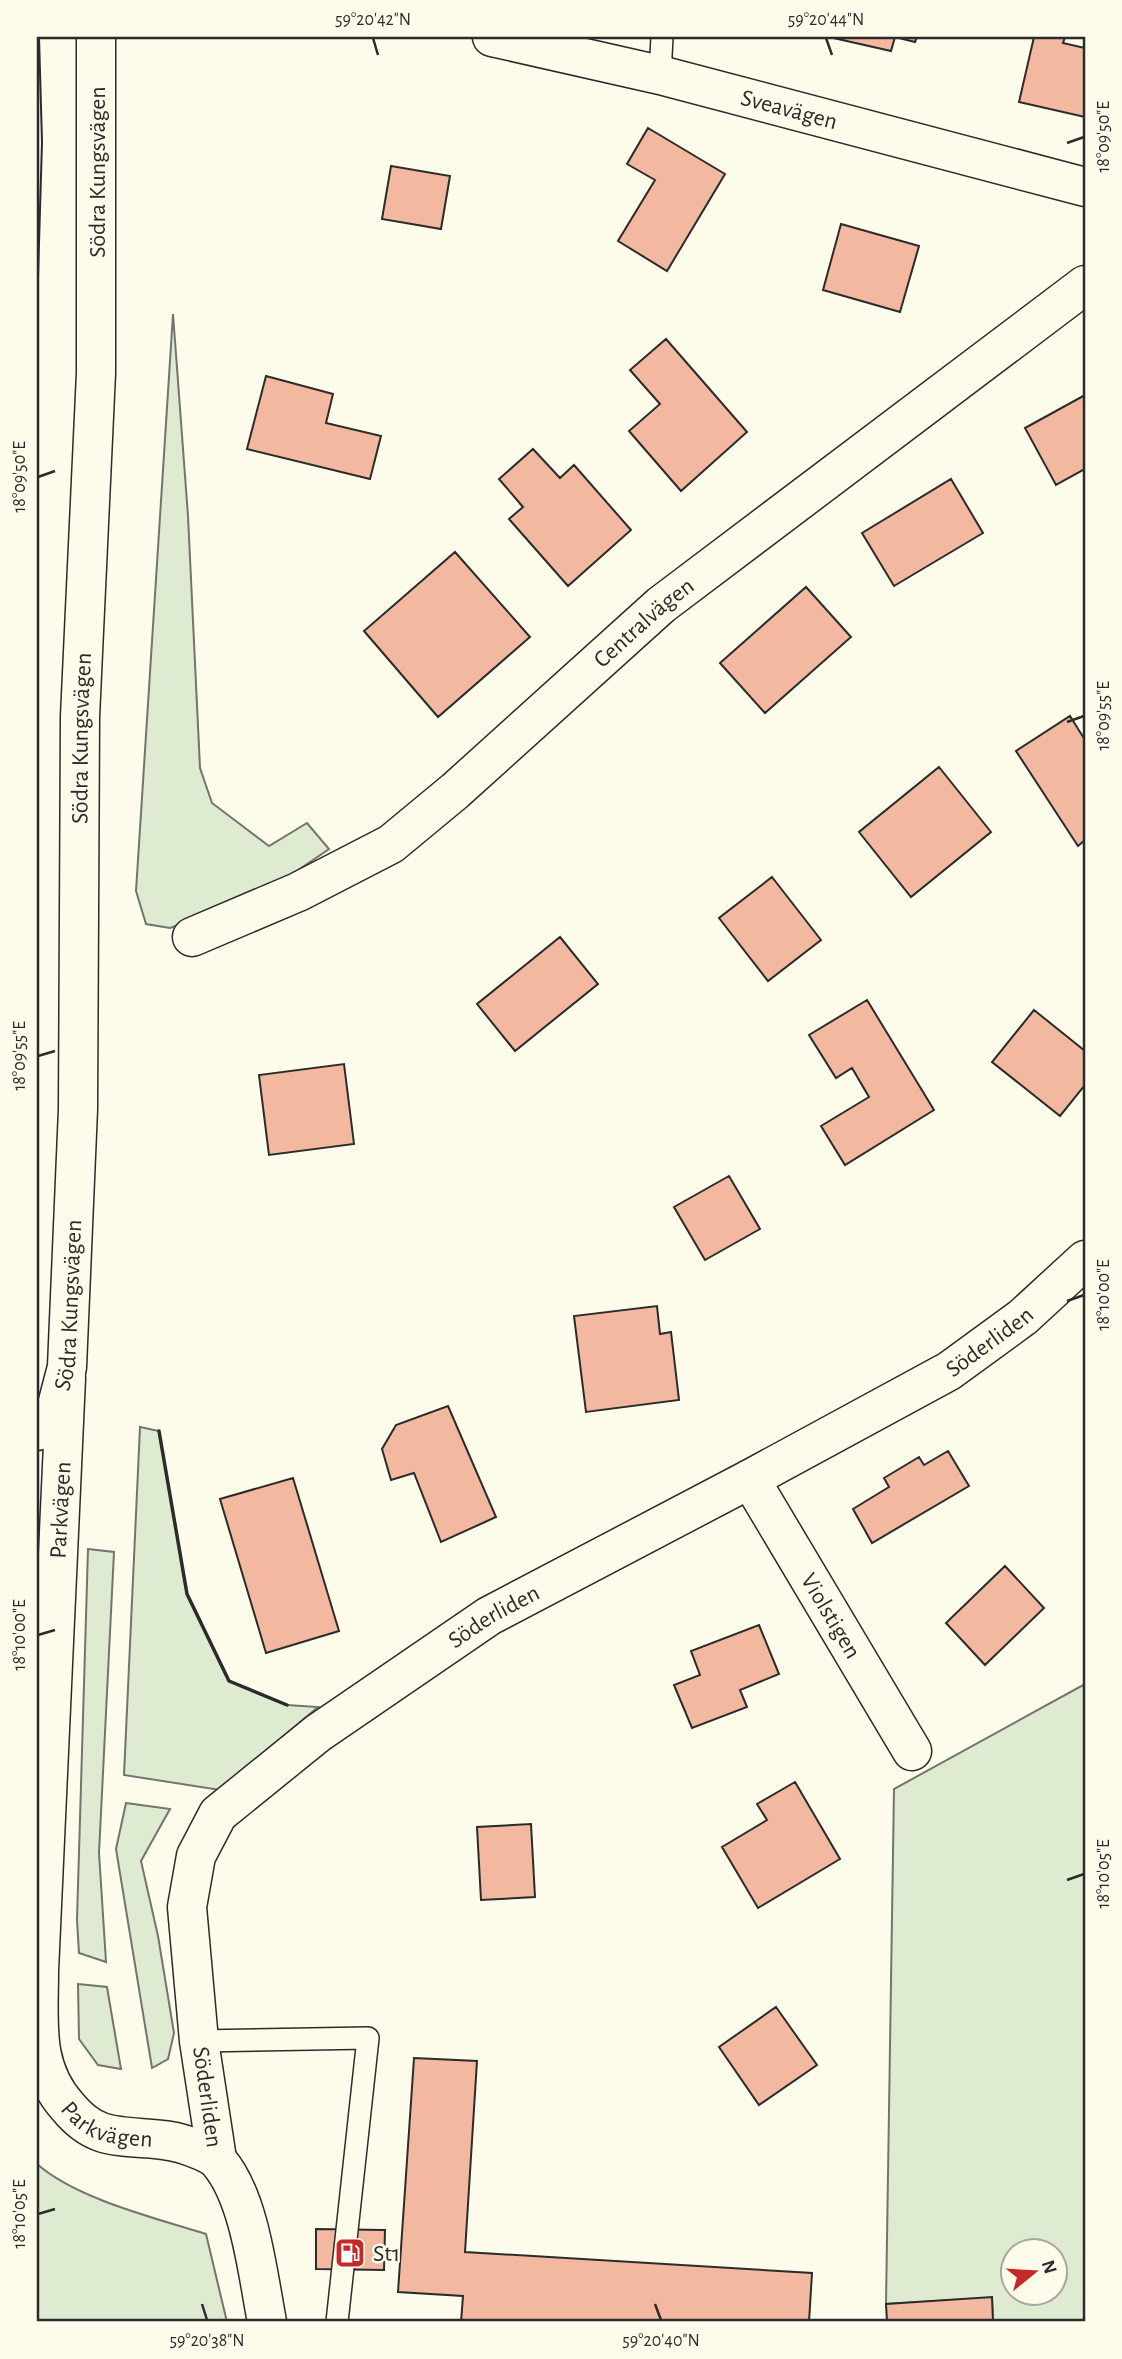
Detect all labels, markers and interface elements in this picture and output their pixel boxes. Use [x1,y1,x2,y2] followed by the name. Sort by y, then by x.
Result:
[335,11,411,29] text: 59°20'42"N
[788,11,864,29] text: 59°20'44"N
[86,86,110,258] street label: Södra Kungsvägen
[738,86,840,134] street label: Sveavägen
[1095,101,1113,173] text: 18°09'50"E
[11,441,29,513] text: 18°09'50"E
[590,574,699,672] street label: Centralvägen
[68,652,96,824] street label: Södra Kungsvägen
[1095,681,1113,751] text: 18°09'55"E
[11,1021,29,1091] text: 18°09'55"E
[50,1219,86,1393] street label: Södra Kungsvägen
[1095,1259,1113,1331] text: 18°10'00"E
[942,1303,1038,1382] street label: Söderliden
[46,1461,76,1559] street label: Parkvägen
[796,1569,865,1663] street label: Violstigen
[444,1581,544,1653] street label: Söderliden
[11,1599,29,1671] text: 18°10'00"E
[1095,1839,1113,1909] text: 18°10'05"E
[188,2045,226,2149] street label: Söderliden
[56,2097,153,2152] street label: Parkvägen
[11,2179,29,2249] text: 18°10'05"E
[333,2236,367,2270] fuel station icon: St1
[1000,2236,1070,2306] north arrow
[373,2242,400,2266] place label: St1
[1038,2258,1060,2276] text: N
[169,2332,245,2350] text: 59°20'38"N
[622,2332,700,2350] text: 59°20'40"N

